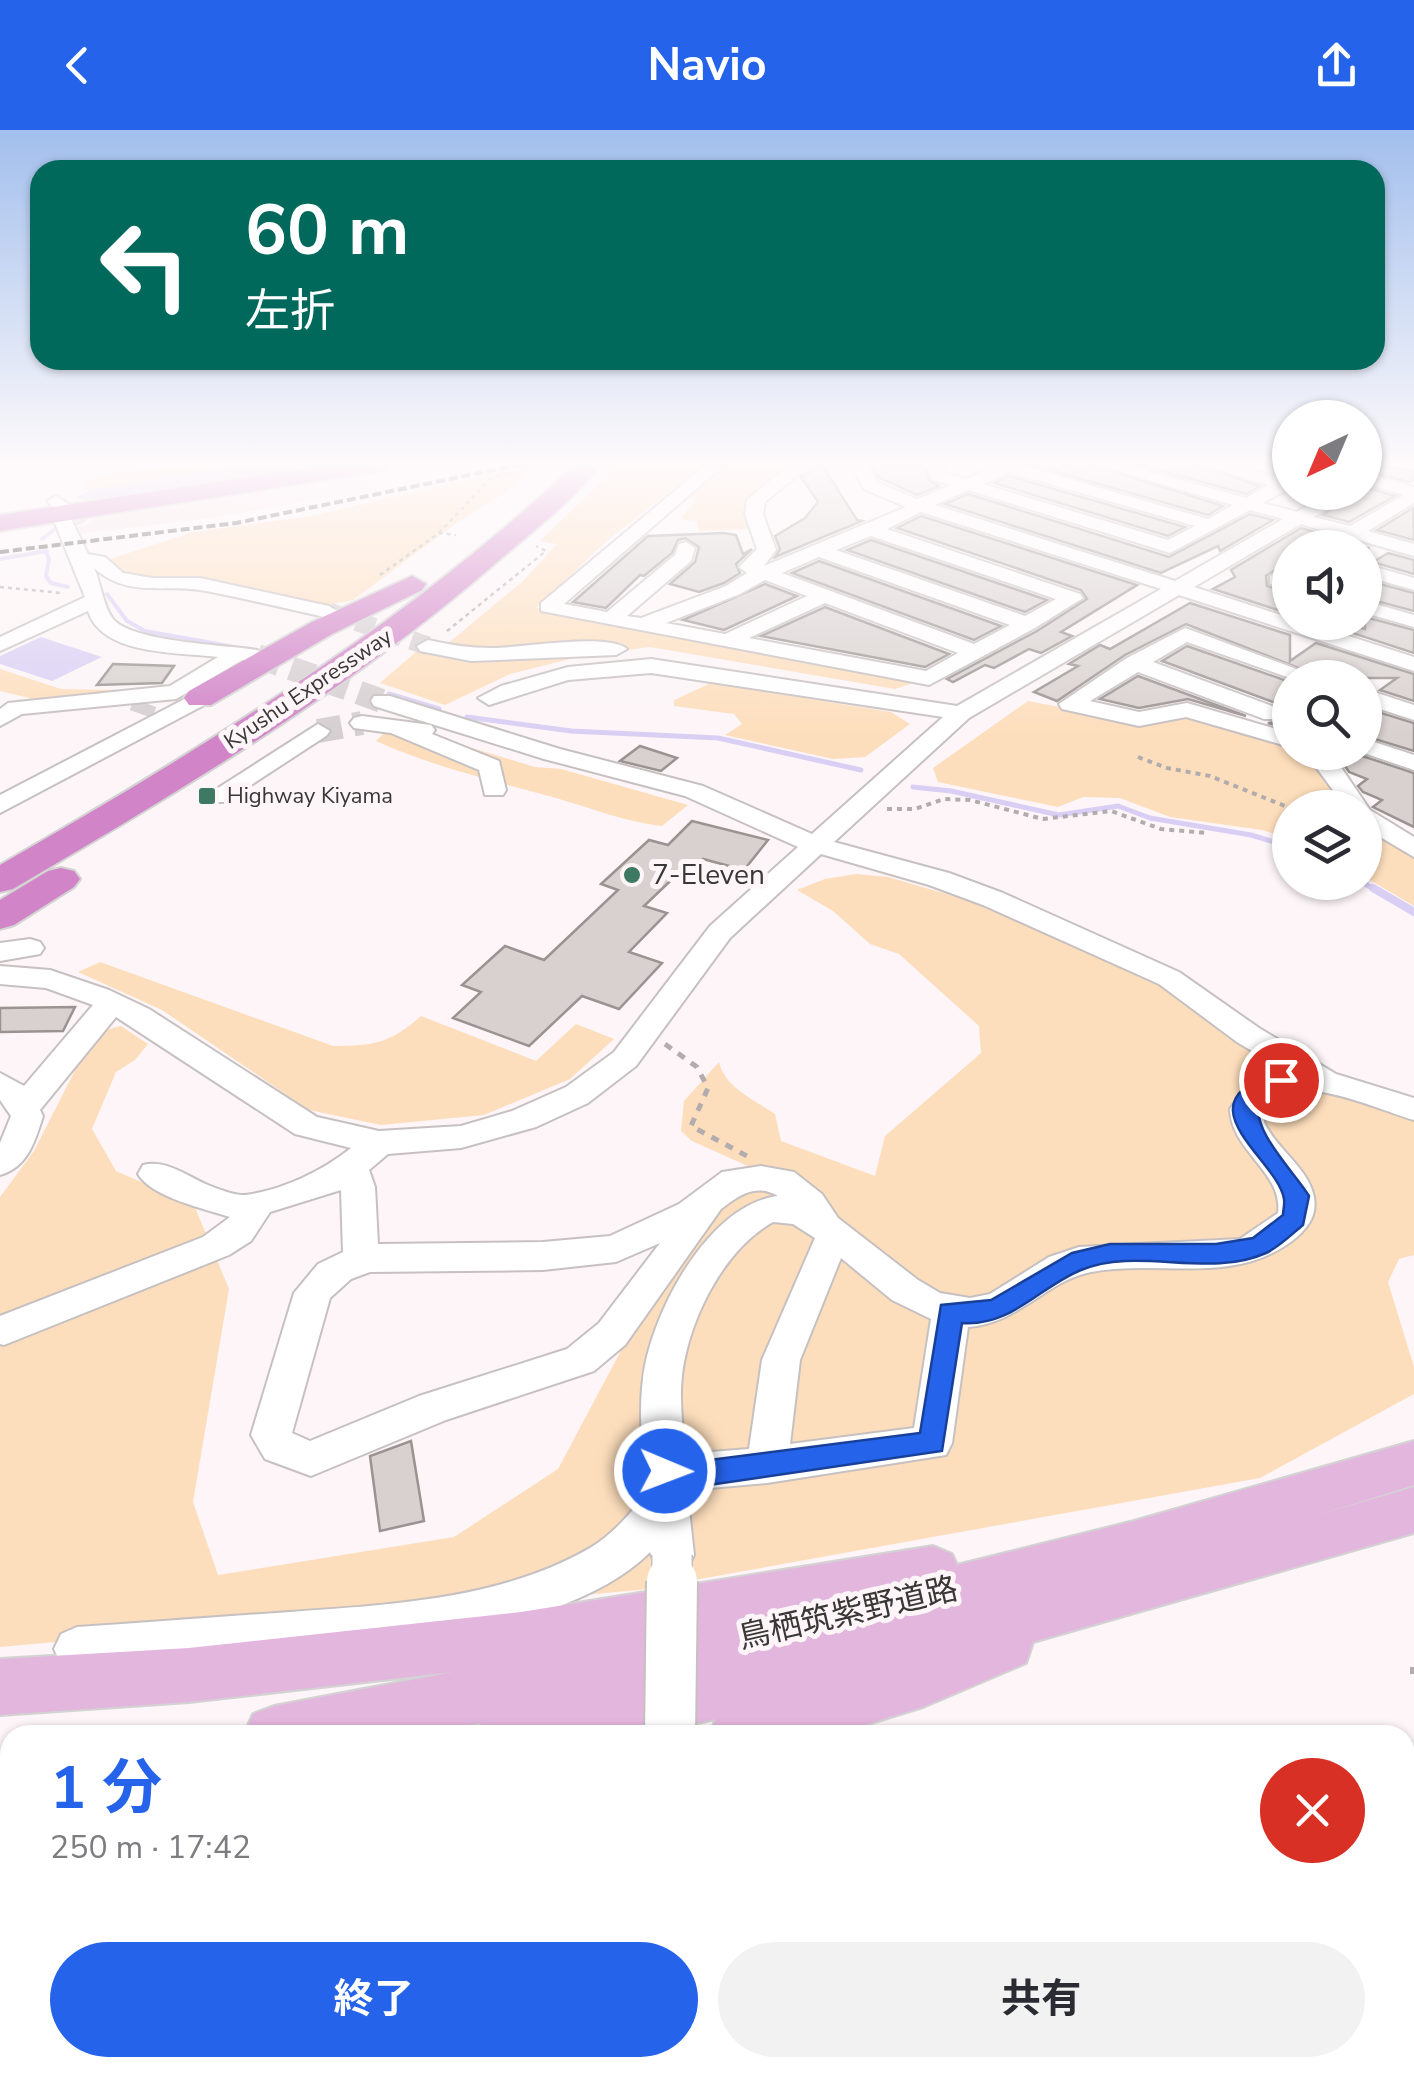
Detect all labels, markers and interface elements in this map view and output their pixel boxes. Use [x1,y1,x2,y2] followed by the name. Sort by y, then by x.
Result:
[647,35,767,96] text: Navio
[50,38,105,93] icon: back
[1309,38,1364,93] icon: share
[245,183,409,279] text: 60 m
[80,200,210,330] icon: left
[245,281,335,342] text: 左折
[1272,400,1382,510] north arrow
[1272,400,1382,900] map controls
[1272,530,1382,640] button: sound
[218,621,398,756] street label: Kyushu Expressway
[1272,660,1382,770] button: search
[227,781,393,811] place label: Highway Kiyama
[196,785,218,807] marker: Highway Kiyama
[1272,790,1382,900] button: layers
[652,856,765,894] place label: 7-Eleven
[621,864,643,886] marker: 7-Eleven
[1239,1038,1324,1123] pin
[1254,1053,1309,1108] icon: arrive
[613,1419,717,1523] position arrow
[734,1567,962,1659] street label: 鳥栖筑紫野道路
[50,1747,162,1829] text: 1 分
[1260,1758,1365,1863] button: close
[50,1826,251,1869] text: 250 m · 17:42
[50,1942,698,2057] button: 終了
[718,1942,1365,2057] button: 共有

